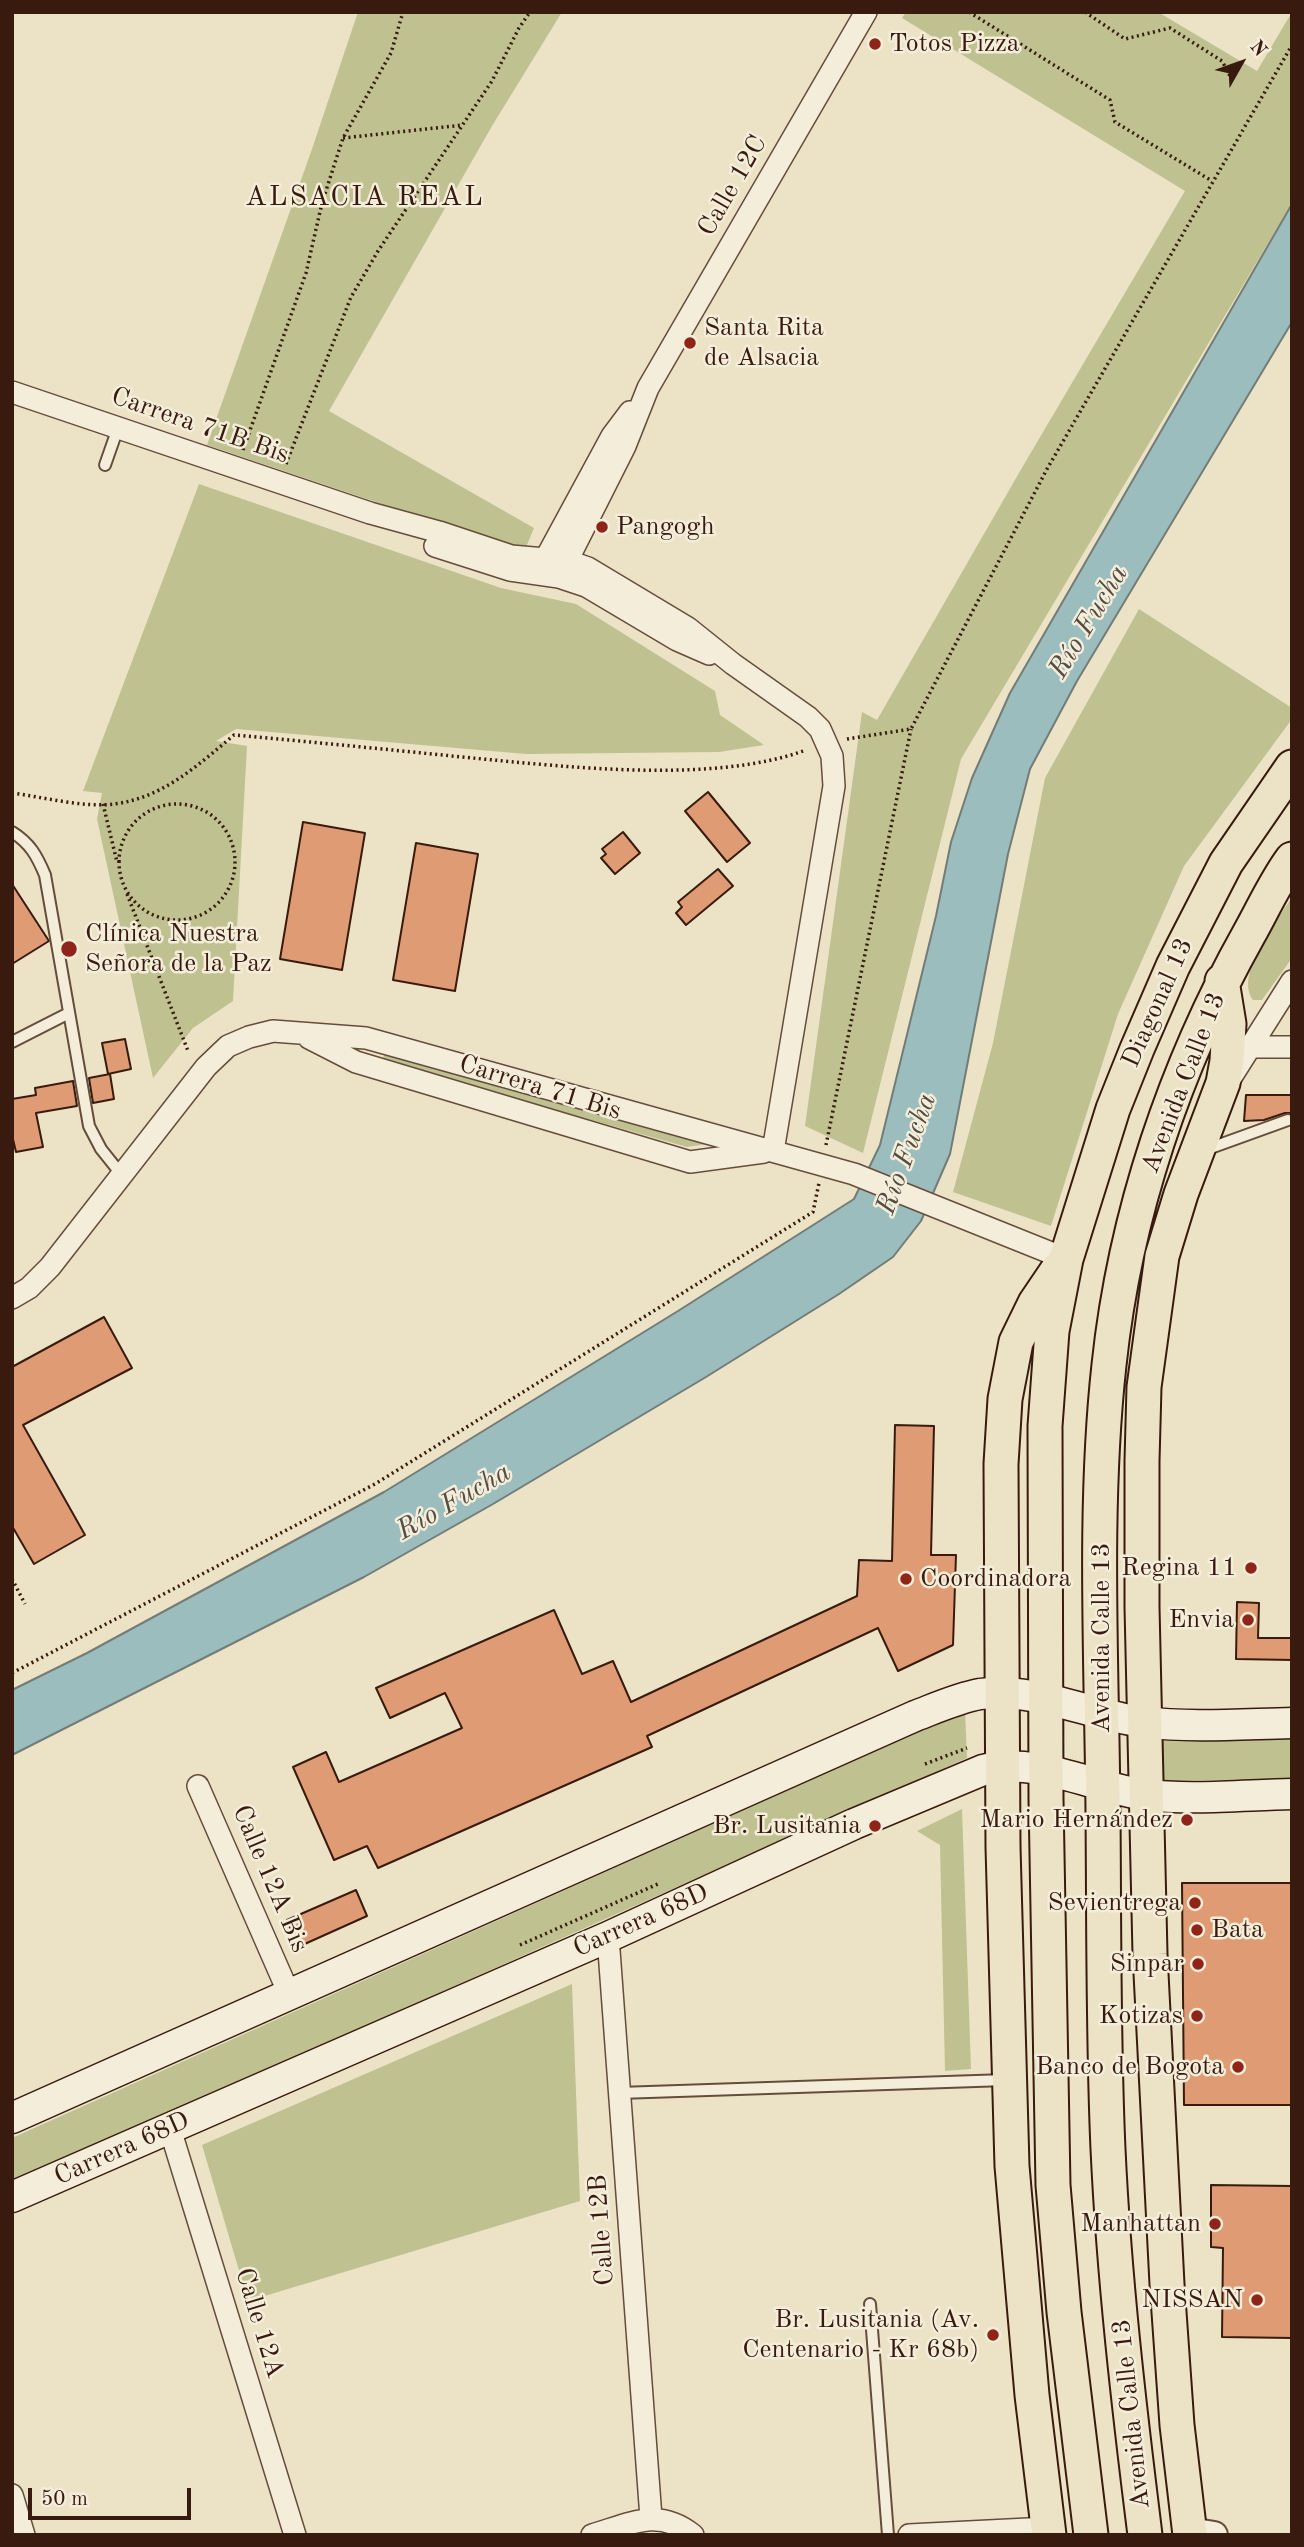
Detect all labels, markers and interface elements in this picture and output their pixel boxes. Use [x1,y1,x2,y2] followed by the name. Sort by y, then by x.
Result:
[889,28,1020,60] place label: Totos Pizza
[1206,28,1276,98] north arrow
[867,36,883,52] marker: Totos Pizza
[1246,38,1269,61] text: N
[692,130,774,242] street label: Calle 12C
[247,181,483,215] district label: ALSACIA REAL
[704,312,824,374] place label: Santa Rita de Alsacia
[682,335,698,351] marker: Santa Rita de Alsacia
[107,381,293,471] street label: Carrera 71B Bis
[616,511,715,543] place label: Pangogh
[594,519,610,535] marker: Pangogh
[1042,559,1136,685] water label: Río Fucha
[85,918,272,979] place label: Clínica Nuestra Señora de la Paz
[1116,933,1200,1073] street label: Diagonal 13
[59,939,79,959] marker: Clínica Nuestra Señora de la Paz
[1135,988,1233,1178] street label: Avenida Calle 13
[455,1049,625,1127] street label: Carrera 71 Bis
[870,1089,944,1219] water label: Río Fucha
[391,1456,517,1548] water label: Río Fucha
[1086,1542,1118,1734] street label: Avenida Calle 13
[1121,1552,1237,1584] place label: Regina 11
[1243,1560,1259,1576] marker: Regina 11
[920,1563,1071,1595] place label: Coordinadora
[898,1571,914,1587] marker: Coordinadora
[1168,1604,1234,1636] place label: Envia
[1240,1612,1256,1628] marker: Envia
[225,1801,315,1957] street label: Calle 12A Bis
[980,1804,1173,1836] place label: Mario Hernández
[712,1810,861,1842] place label: Br. Lusitania
[1179,1812,1195,1828] marker: Mario Hernández
[867,1818,883,1834] marker: Br. Lusitania
[569,1877,713,1965] street label: Carrera 68D
[1048,1887,1181,1919] place label: Sevientrega
[1187,1895,1203,1911] marker: Sevientrega
[1211,1914,1264,1946] place label: Bata
[1189,1922,1205,1938] marker: Bata
[1110,1948,1184,1980] place label: Sinpar
[1190,1956,1206,1972] marker: Sinpar
[1099,2000,1183,2032] place label: Kotizas
[1189,2008,1205,2024] marker: Kotizas
[1035,2051,1224,2083] place label: Banco de Bogota
[1230,2059,1246,2075] marker: Banco de Bogota
[50,2105,194,2193] street label: Carrera 68D
[583,2173,621,2287] street label: Calle 12B
[1080,2208,1201,2240] place label: Manhattan
[1207,2216,1223,2232] marker: Manhattan
[227,2264,291,2382] street label: Calle 12A
[1141,2284,1243,2316] place label: NISSAN
[1249,2292,1265,2308] marker: NISSAN
[742,2304,979,2366] place label: Br. Lusitania (Av. Centenario - Kr 68b)
[1106,2317,1158,2511] street label: Avenida Calle 13
[985,2327,1001,2343] marker: Br. Lusitania (Av. Centenario - Kr 68b)
[32,2474,194,2518] scale bar
[41,2489,88,2510] text: 50 m

